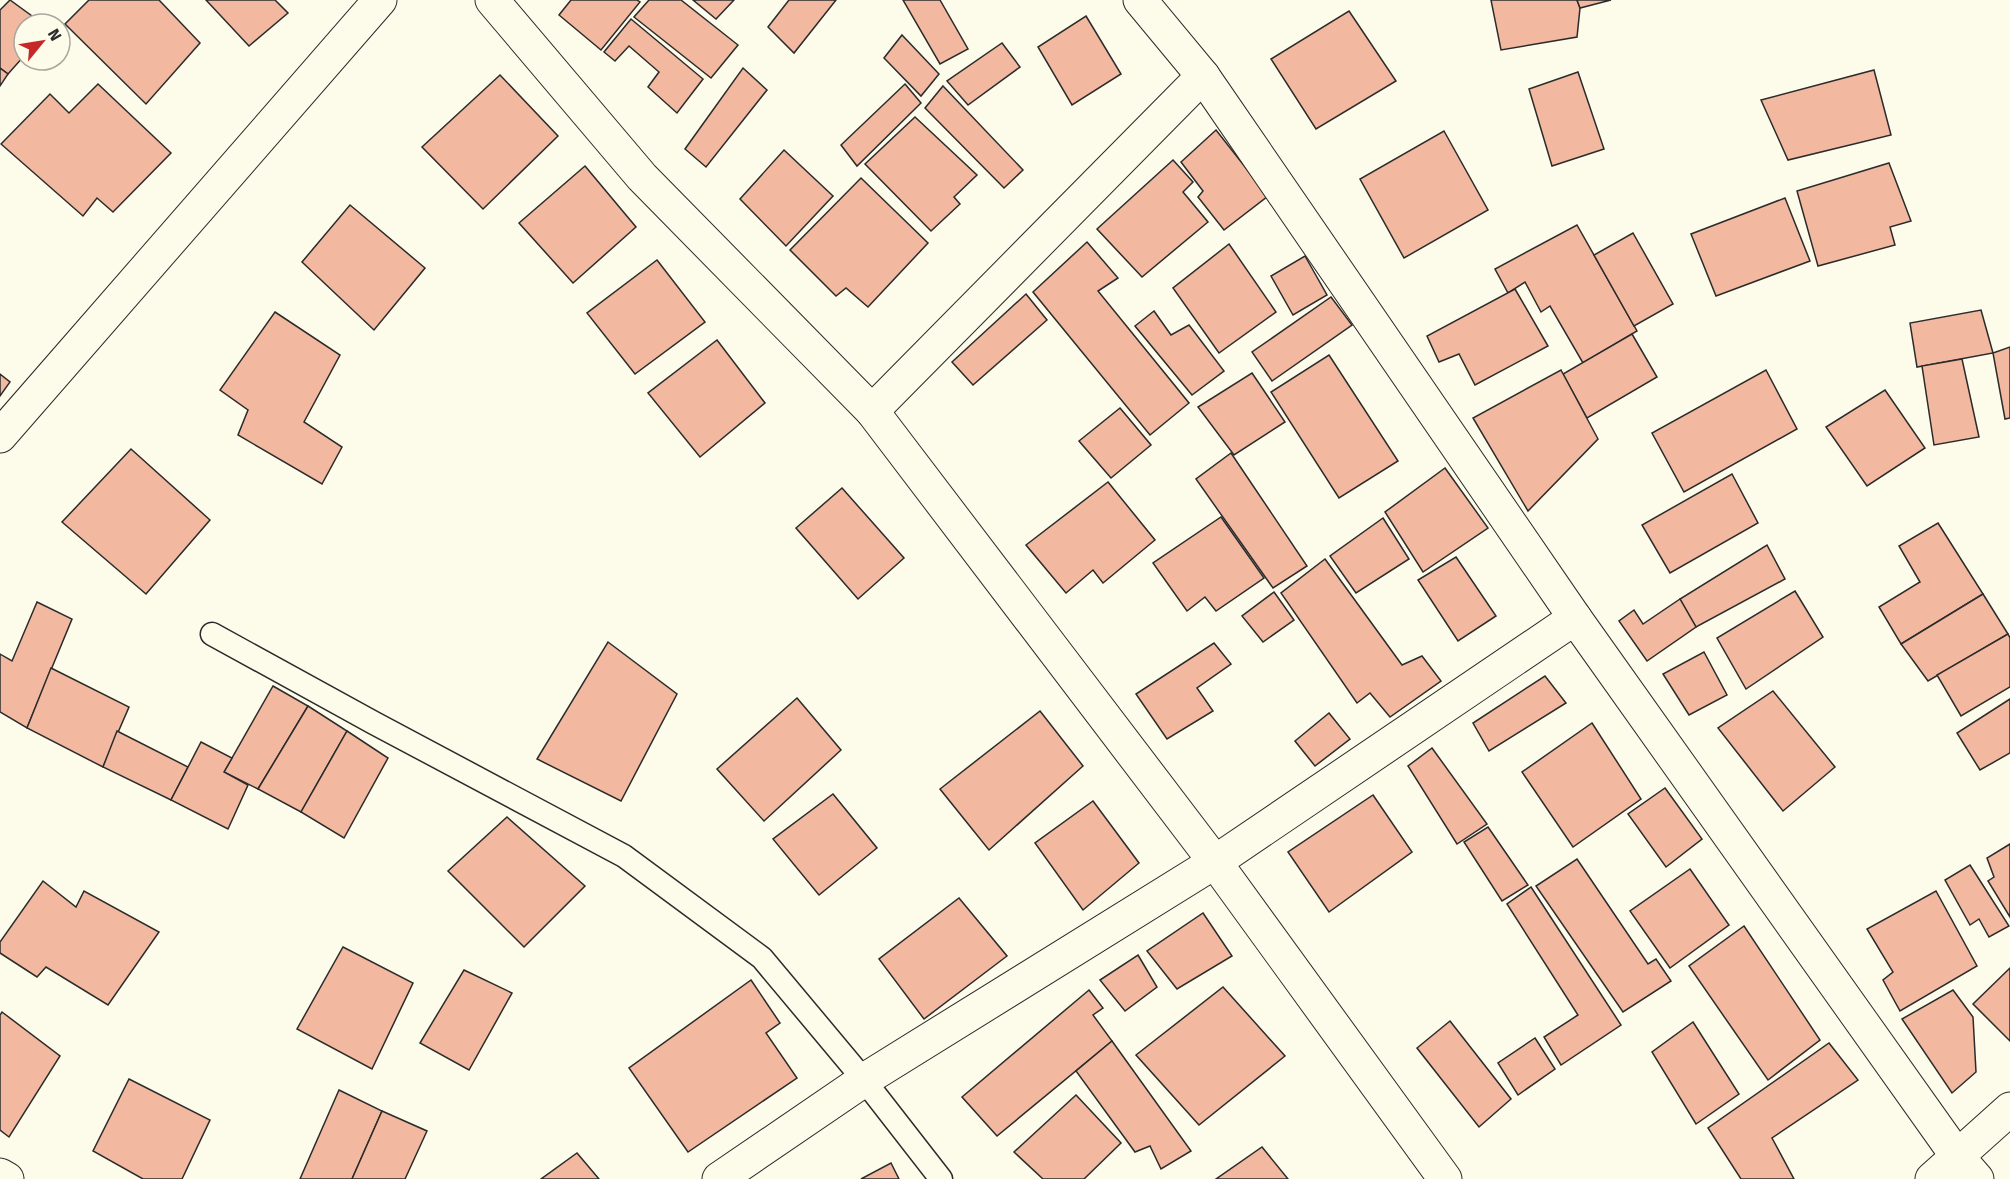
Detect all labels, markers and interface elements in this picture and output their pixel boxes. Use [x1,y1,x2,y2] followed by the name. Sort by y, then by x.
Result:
[12,12,72,72] north arrow
[44,25,65,44] text: N

